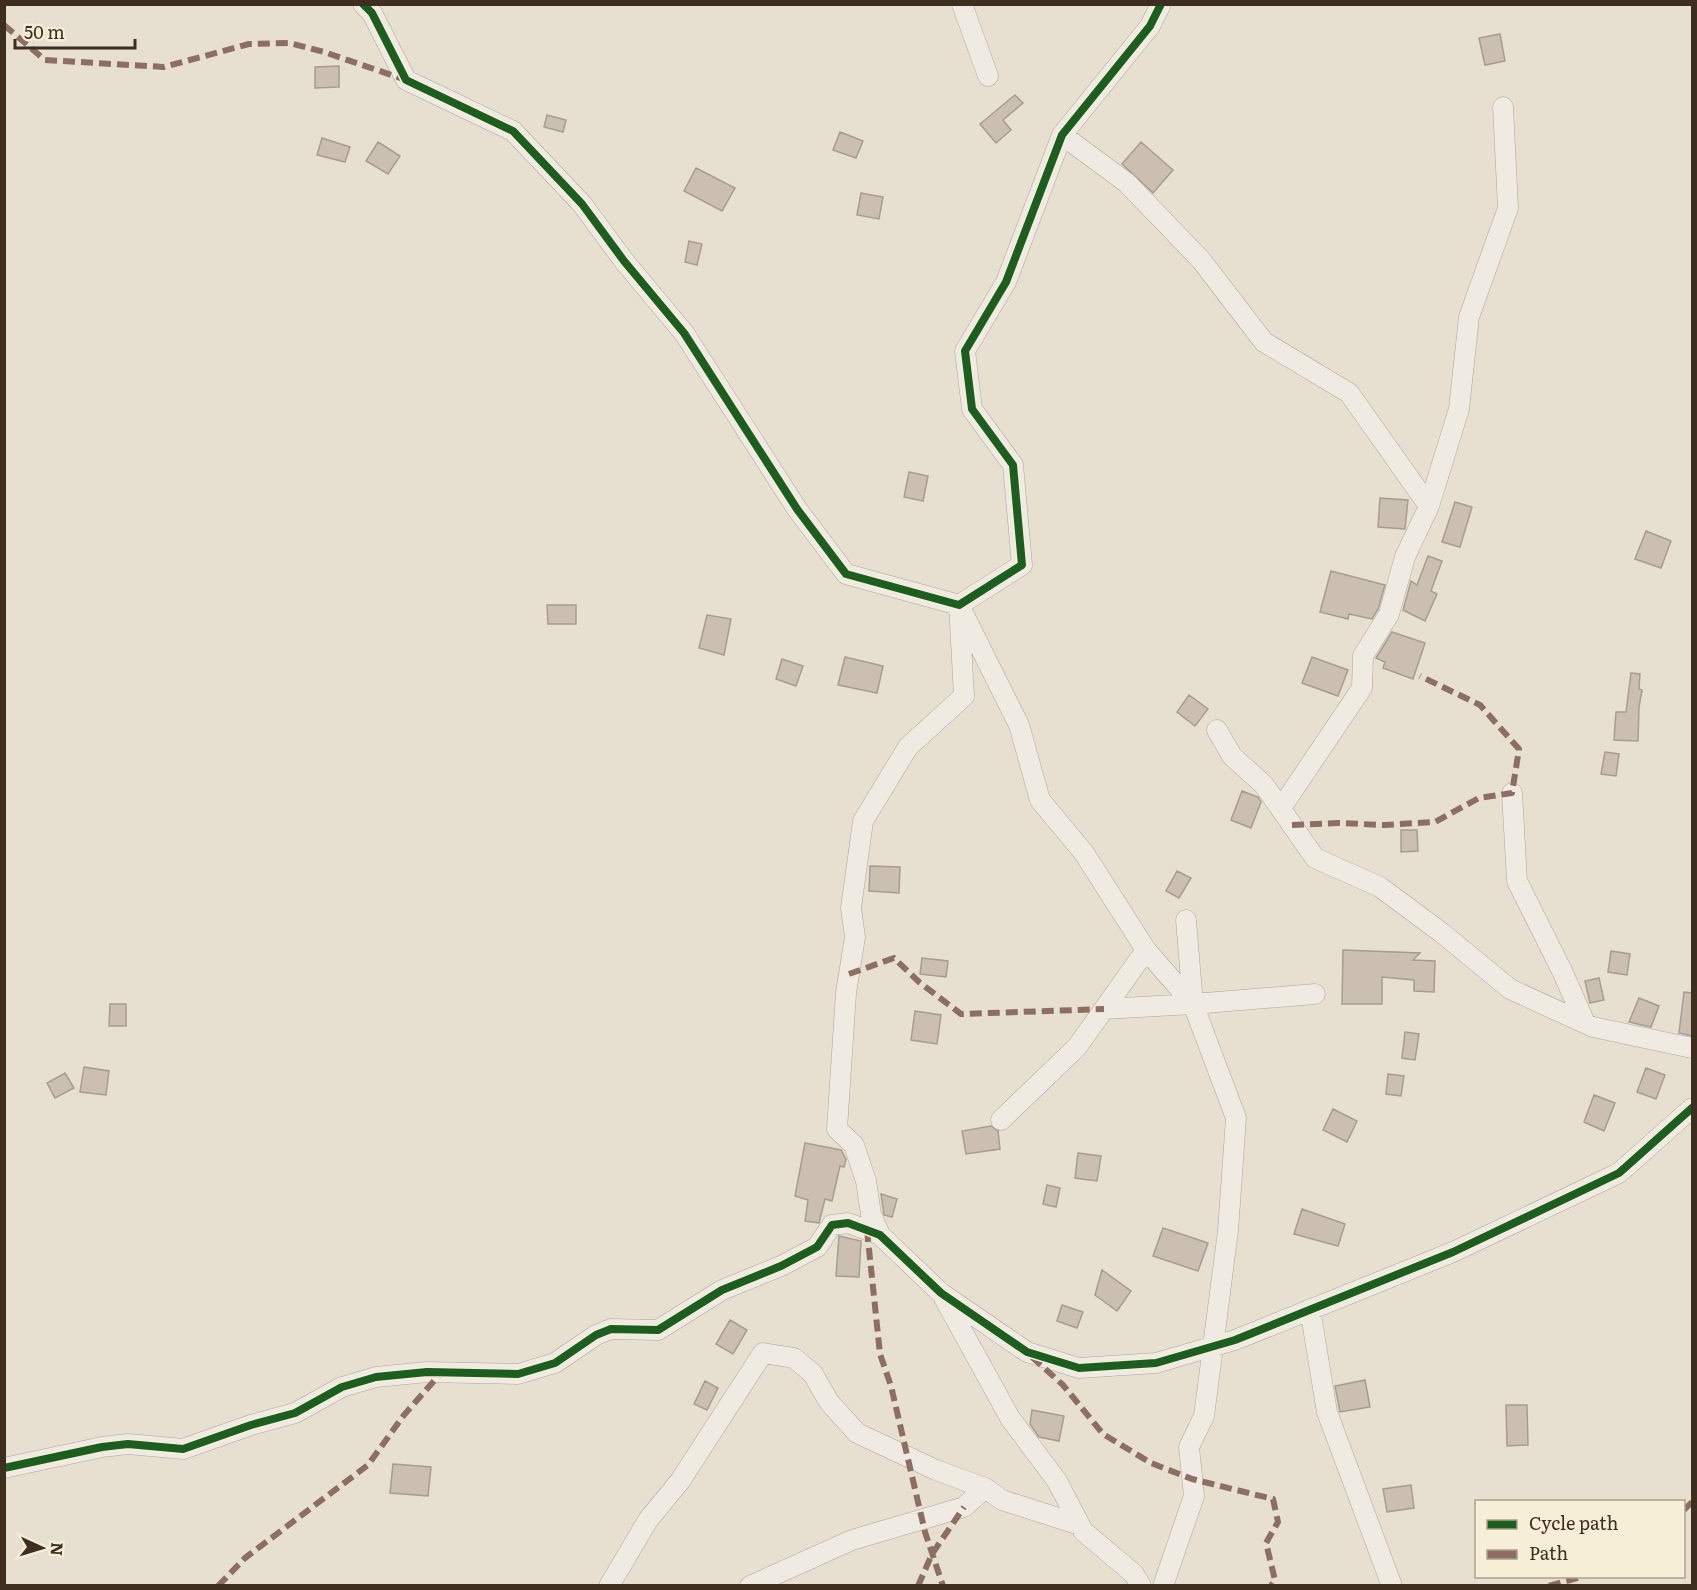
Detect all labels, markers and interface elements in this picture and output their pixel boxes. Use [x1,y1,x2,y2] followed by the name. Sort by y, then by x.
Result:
[15,12,135,50] scale bar
[24,18,65,45] text: 50 m
[1475,1500,1685,1578] legend
[1529,1509,1618,1536] text: Cycle path
[12,1518,72,1578] north arrow
[1529,1539,1568,1566] text: Path
[46,1542,70,1557] text: N

